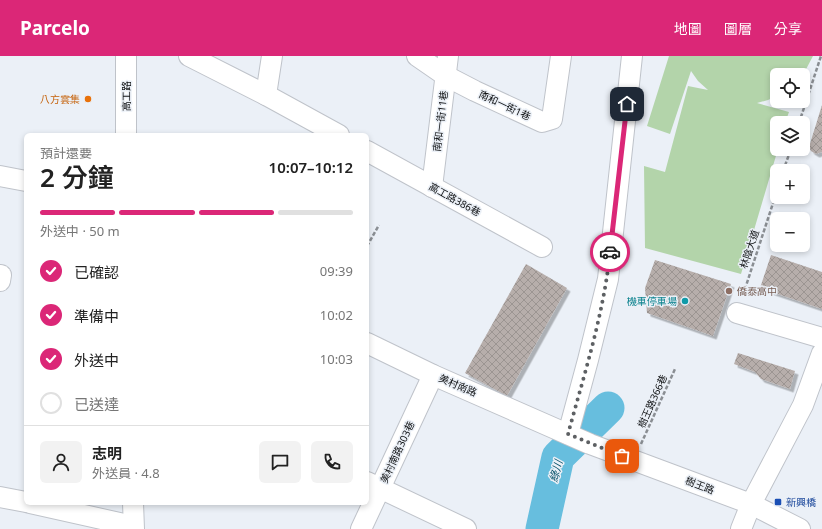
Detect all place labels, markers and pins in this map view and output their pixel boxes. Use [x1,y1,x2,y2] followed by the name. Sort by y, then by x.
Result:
[610,87,644,121] pin
[40,92,80,106] place label: 八方雲集
[83,94,93,104] marker: 八方雲集
[736,284,777,298] place label: 僑泰高中
[724,286,734,296] marker: 僑泰高中
[627,294,677,308] place label: 機車停車場
[680,296,690,306] marker: 機車停車場
[605,439,639,473] pin
[786,495,816,509] place label: 新興橋
[773,497,783,507] marker: 新興橋

